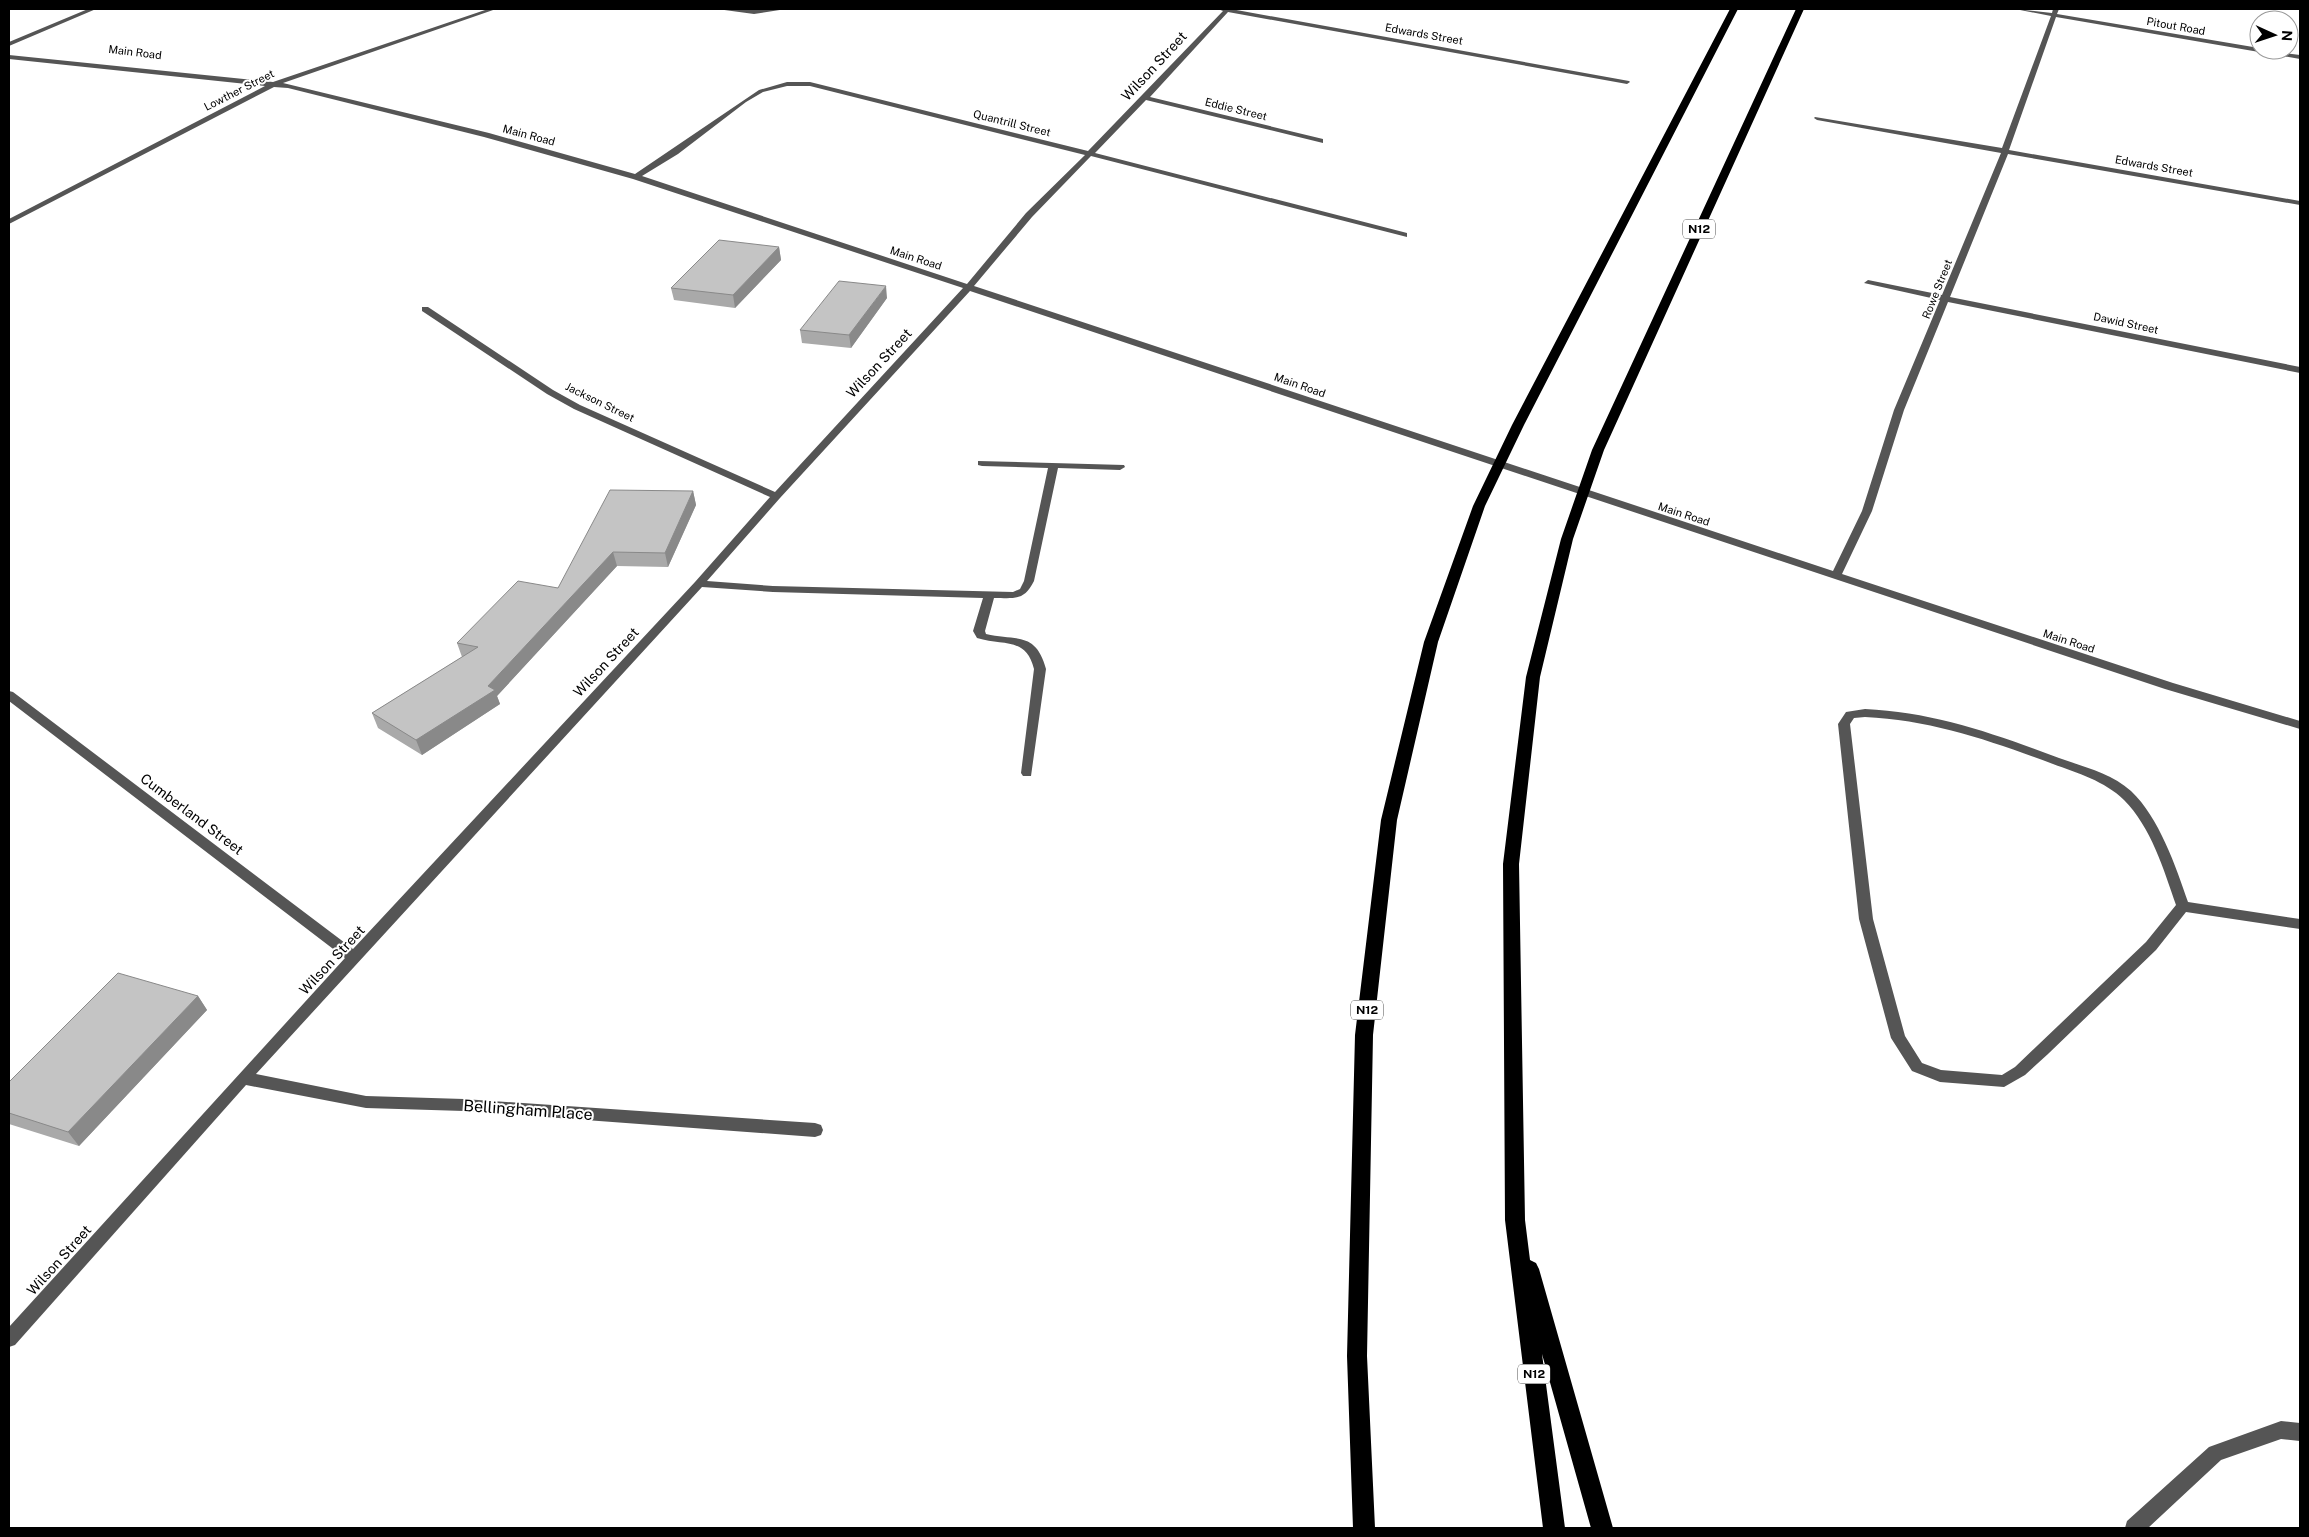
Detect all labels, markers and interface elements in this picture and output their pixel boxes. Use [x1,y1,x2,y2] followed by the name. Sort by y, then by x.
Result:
[2249,10,2299,60] north arrow
[2146,15,2206,37] street label: Pitout Road
[1384,21,1464,47] street label: Edwards Street
[1118,28,1190,104] street label: Wilson Street
[2279,30,2295,42] text: N
[108,43,162,61] street label: Main Road
[202,67,276,113] street label: Lowther Street
[1204,95,1268,123] street label: Eddie Street
[972,108,1052,138] street label: Quantrill Street
[502,122,556,148] street label: Main Road
[2114,153,2194,179] street label: Edwards Street
[1683,220,1715,238] road number: N12
[889,244,943,272] street label: Main Road
[1920,258,1954,320] street label: Rowe Street
[2092,310,2160,336] street label: Dawid Street
[843,325,915,401] street label: Wilson Street
[1273,371,1327,399] street label: Main Road
[564,380,636,424] street label: Jackson Street
[1657,500,1711,528] street label: Main Road
[570,624,642,700] street label: Wilson Street
[2042,627,2096,655] street label: Main Road
[138,770,246,858] street label: Cumberland Street
[296,922,368,998] street label: Wilson Street
[1351,1000,1383,1020] road number: N12
[463,1096,593,1124] street label: Bellingham Place
[24,1222,94,1298] street label: Wilson Street
[1518,1365,1550,1384] road number: N12

